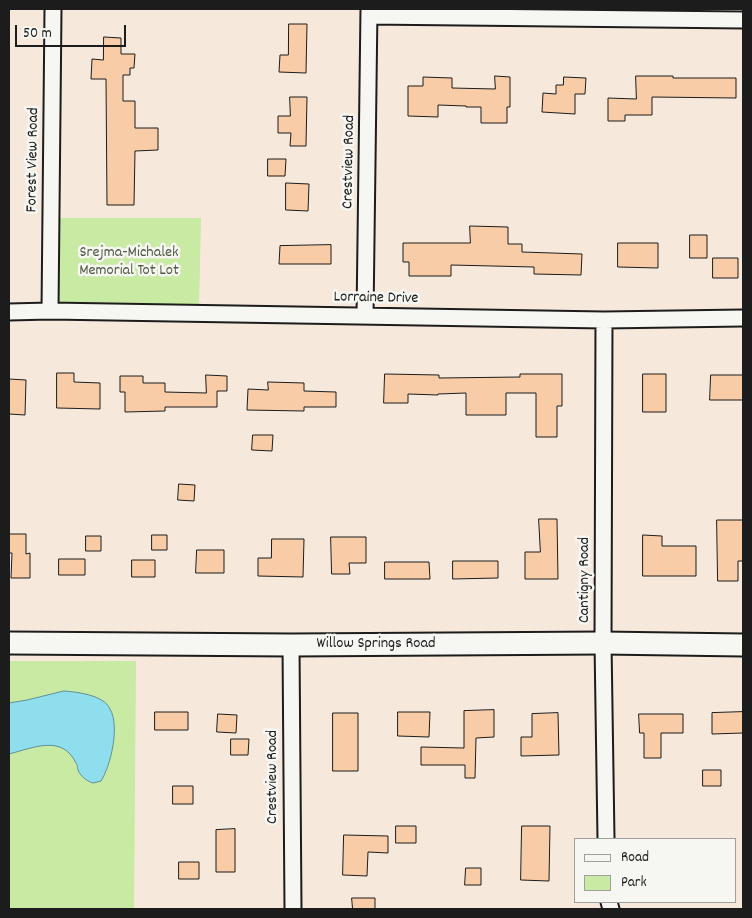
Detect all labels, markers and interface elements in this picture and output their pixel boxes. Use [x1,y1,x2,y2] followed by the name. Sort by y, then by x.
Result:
[18,15,129,47] scale bar
[23,23,52,45] text: 50 m
[23,107,45,213] street label: Forest View Road
[340,115,360,209] street label: Crestview Road
[79,244,179,282] park label: Srejma-Michalek Memorial Tot Lot
[333,289,419,309] street label: Lorraine Drive
[576,537,596,623] street label: Cantigny Road
[317,635,435,655] street label: Willow Springs Road
[264,730,284,824] street label: Crestview Road
[574,838,737,903] legend
[621,847,649,869] text: Road
[621,872,647,894] text: Park

